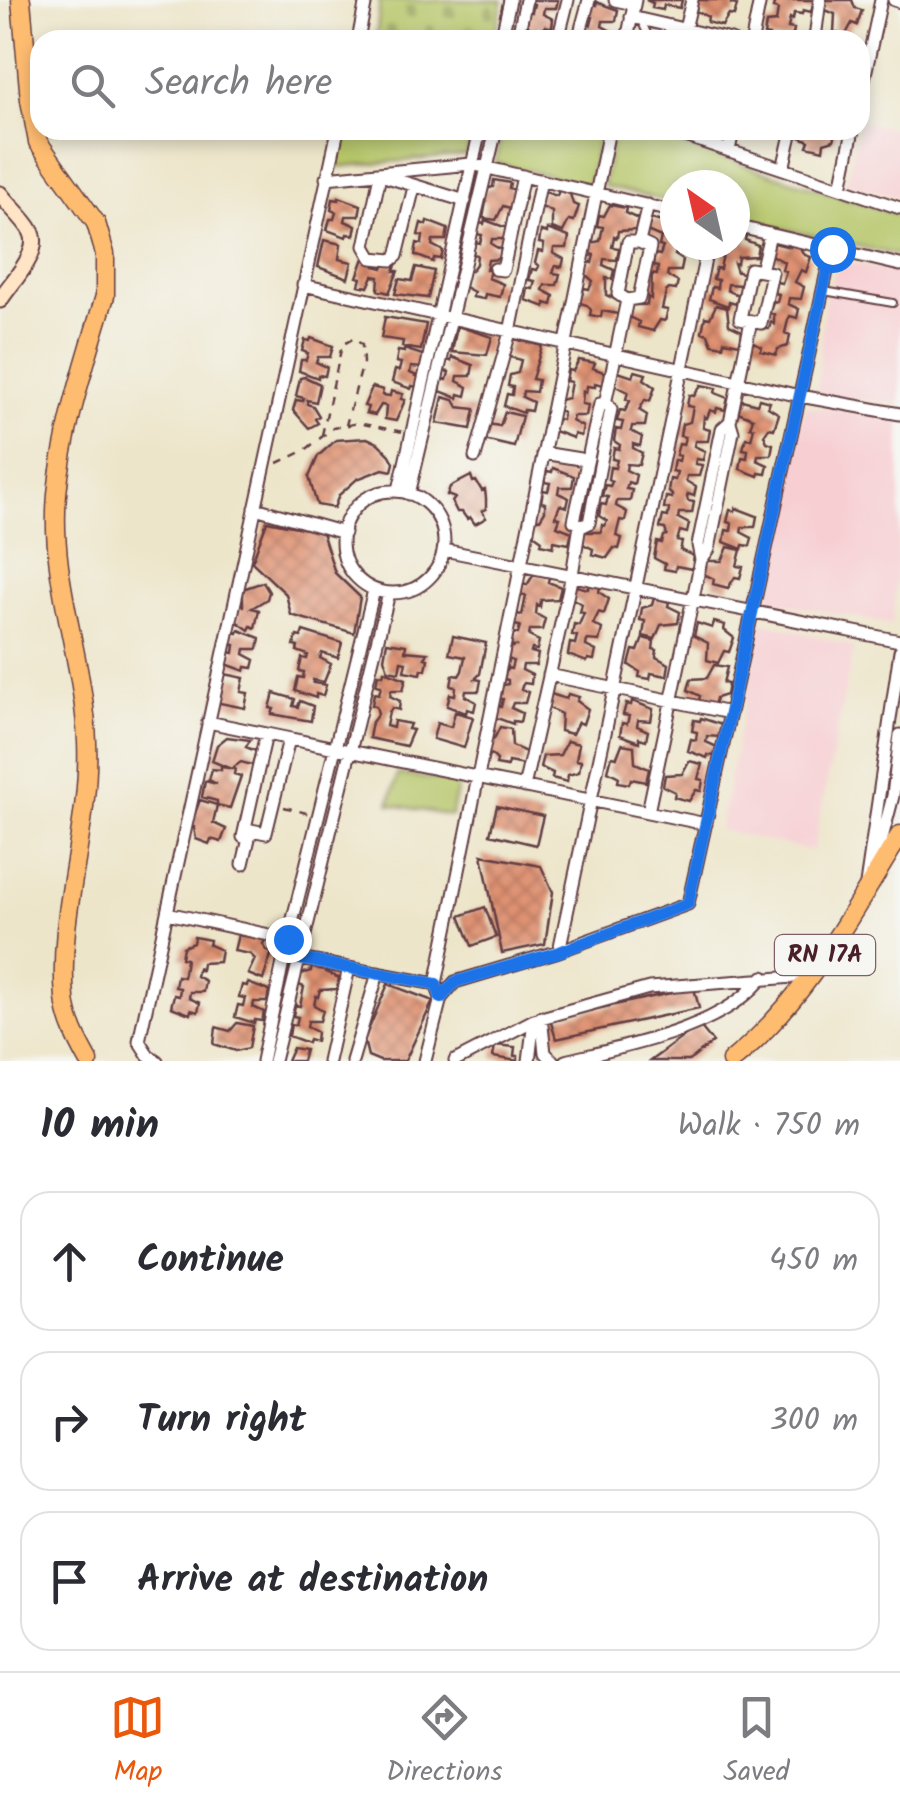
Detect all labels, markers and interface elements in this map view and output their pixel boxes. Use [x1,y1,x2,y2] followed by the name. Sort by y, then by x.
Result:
[30,30,870,140] search box
[145,55,332,115] text: Search here
[65,58,120,113] icon: search
[660,170,750,260] north arrow
[810,227,856,273] route start
[266,917,312,963] route end
[775,935,875,975] road number: RN 17A
[40,1093,159,1160] text: 10 min
[678,1101,860,1152] text: Walk · 750 m
[137,1231,284,1291] text: Continue
[42,1234,97,1289] icon: ahead
[769,1236,858,1287] text: 450 m
[137,1391,306,1451] text: Turn right
[42,1394,97,1449] icon: right
[769,1396,858,1447] text: 300 m
[137,1551,488,1611] text: Arrive at destination
[42,1554,97,1609] icon: arrive
[110,1690,165,1795] tab: Map
[386,1690,502,1795] tab: Directions
[723,1690,790,1795] tab: Saved

